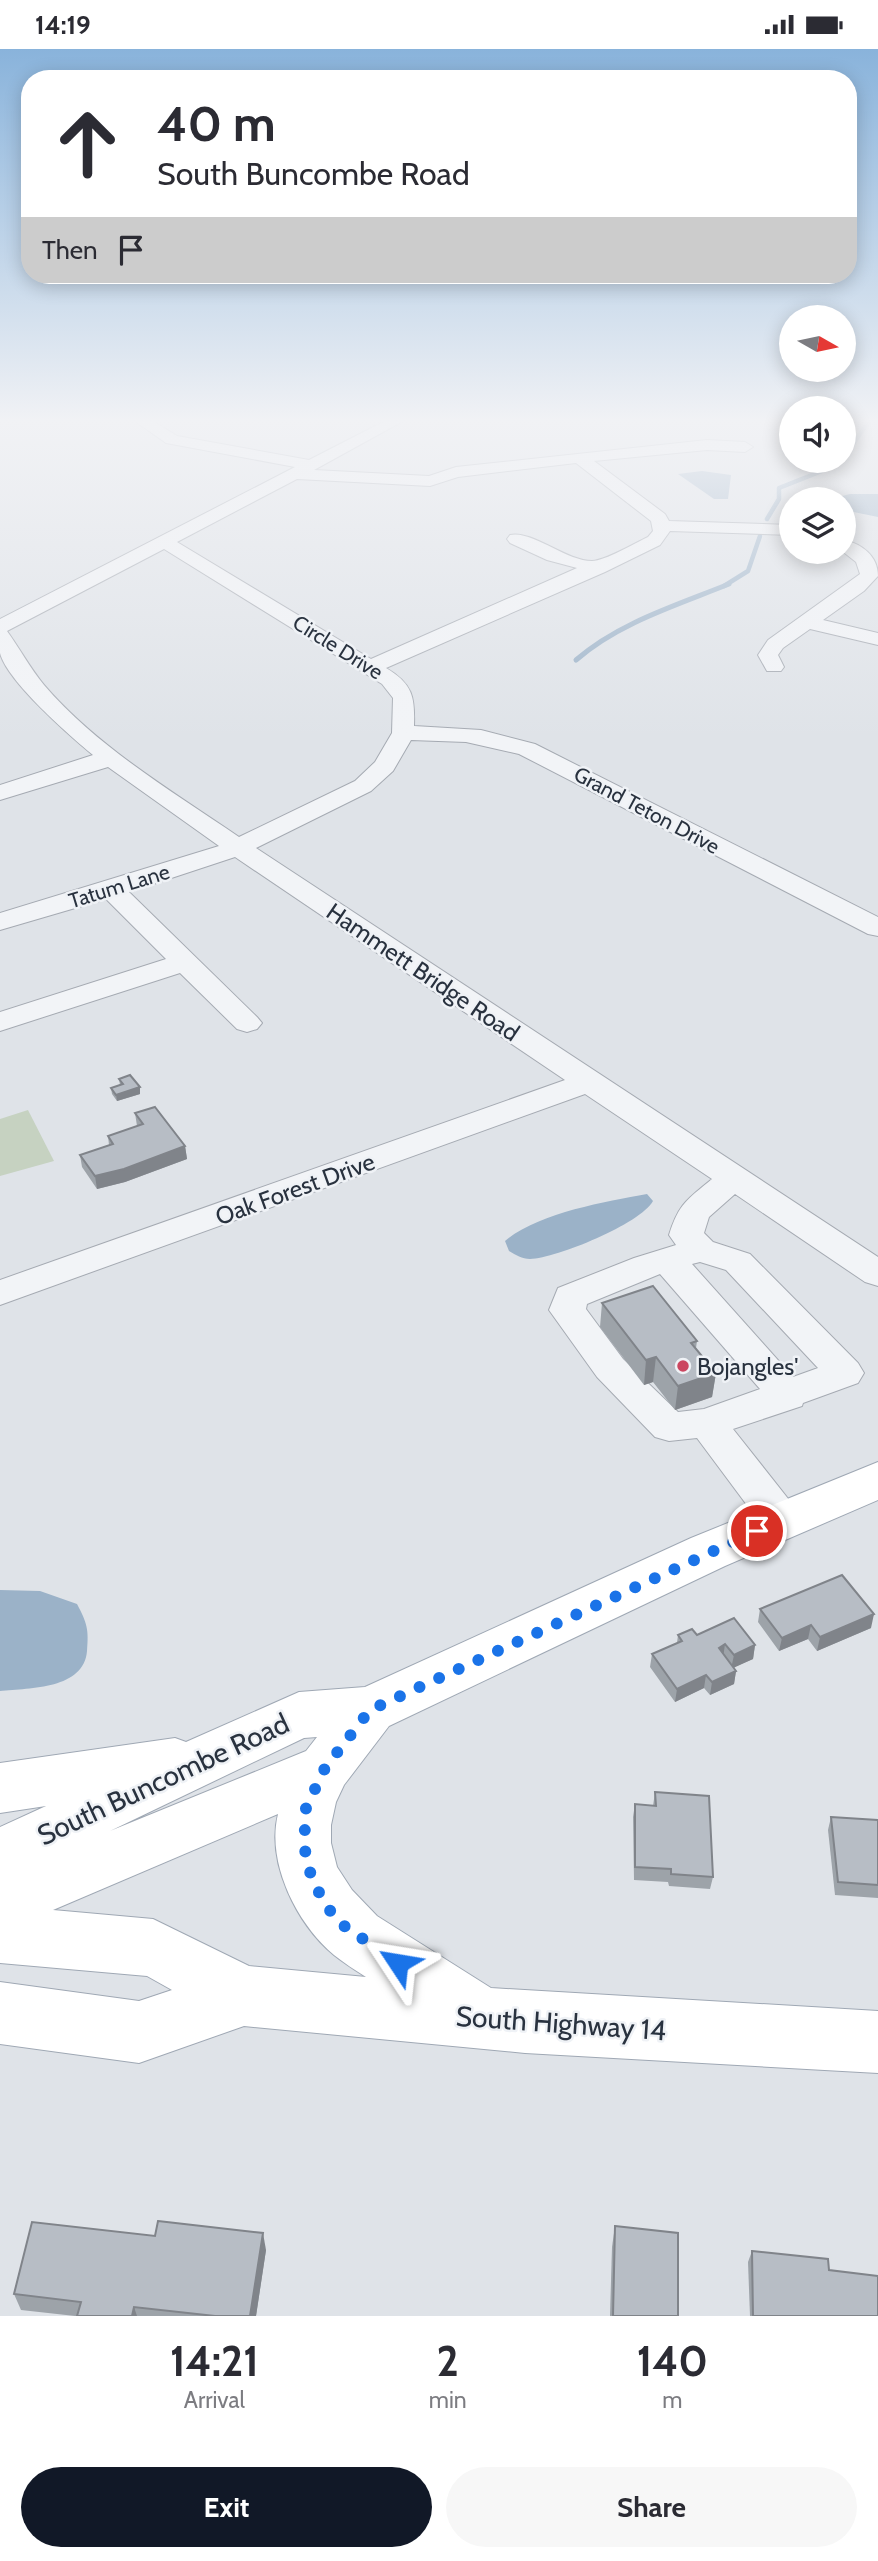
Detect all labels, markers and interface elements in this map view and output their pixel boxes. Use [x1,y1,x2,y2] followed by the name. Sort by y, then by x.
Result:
[35,9,91,41] text: 14:19
[157,94,276,153] text: 40 m
[42,98,133,189] icon: ahead
[157,154,470,193] text: South Buncombe Road
[112,231,150,269] icon: arrive
[42,234,98,266] text: Then
[779,305,856,381] north arrow
[779,305,856,564] map controls
[779,396,856,473] button: sound
[779,487,856,564] button: layers
[288,610,388,685] street label: Circle Drive
[570,761,724,859] street label: Grand Teton Drive
[66,859,173,913] street label: Tatum Lane
[321,897,525,1047] street label: Hammett Bridge Road
[211,1147,379,1231] street label: Oak Forest Drive
[697,1352,798,1381] place label: Bojangles'
[675,1358,691,1374] marker: Bojangles'
[727,1501,787,1561] pin
[738,1512,776,1550] icon: arrive
[32,1706,294,1852] street label: South Buncombe Road
[361,1926,435,2000] position arrow
[455,1999,667,2047] street label: South Highway 14
[170,2335,259,2387] text: 14:21
[437,2335,459,2387] text: 2
[637,2335,708,2387] text: 140
[184,2386,245,2414] text: Arrival
[429,2386,467,2414] text: min
[662,2386,682,2414] text: m
[21,2467,432,2547] button: Exit
[446,2467,857,2547] button: Share

